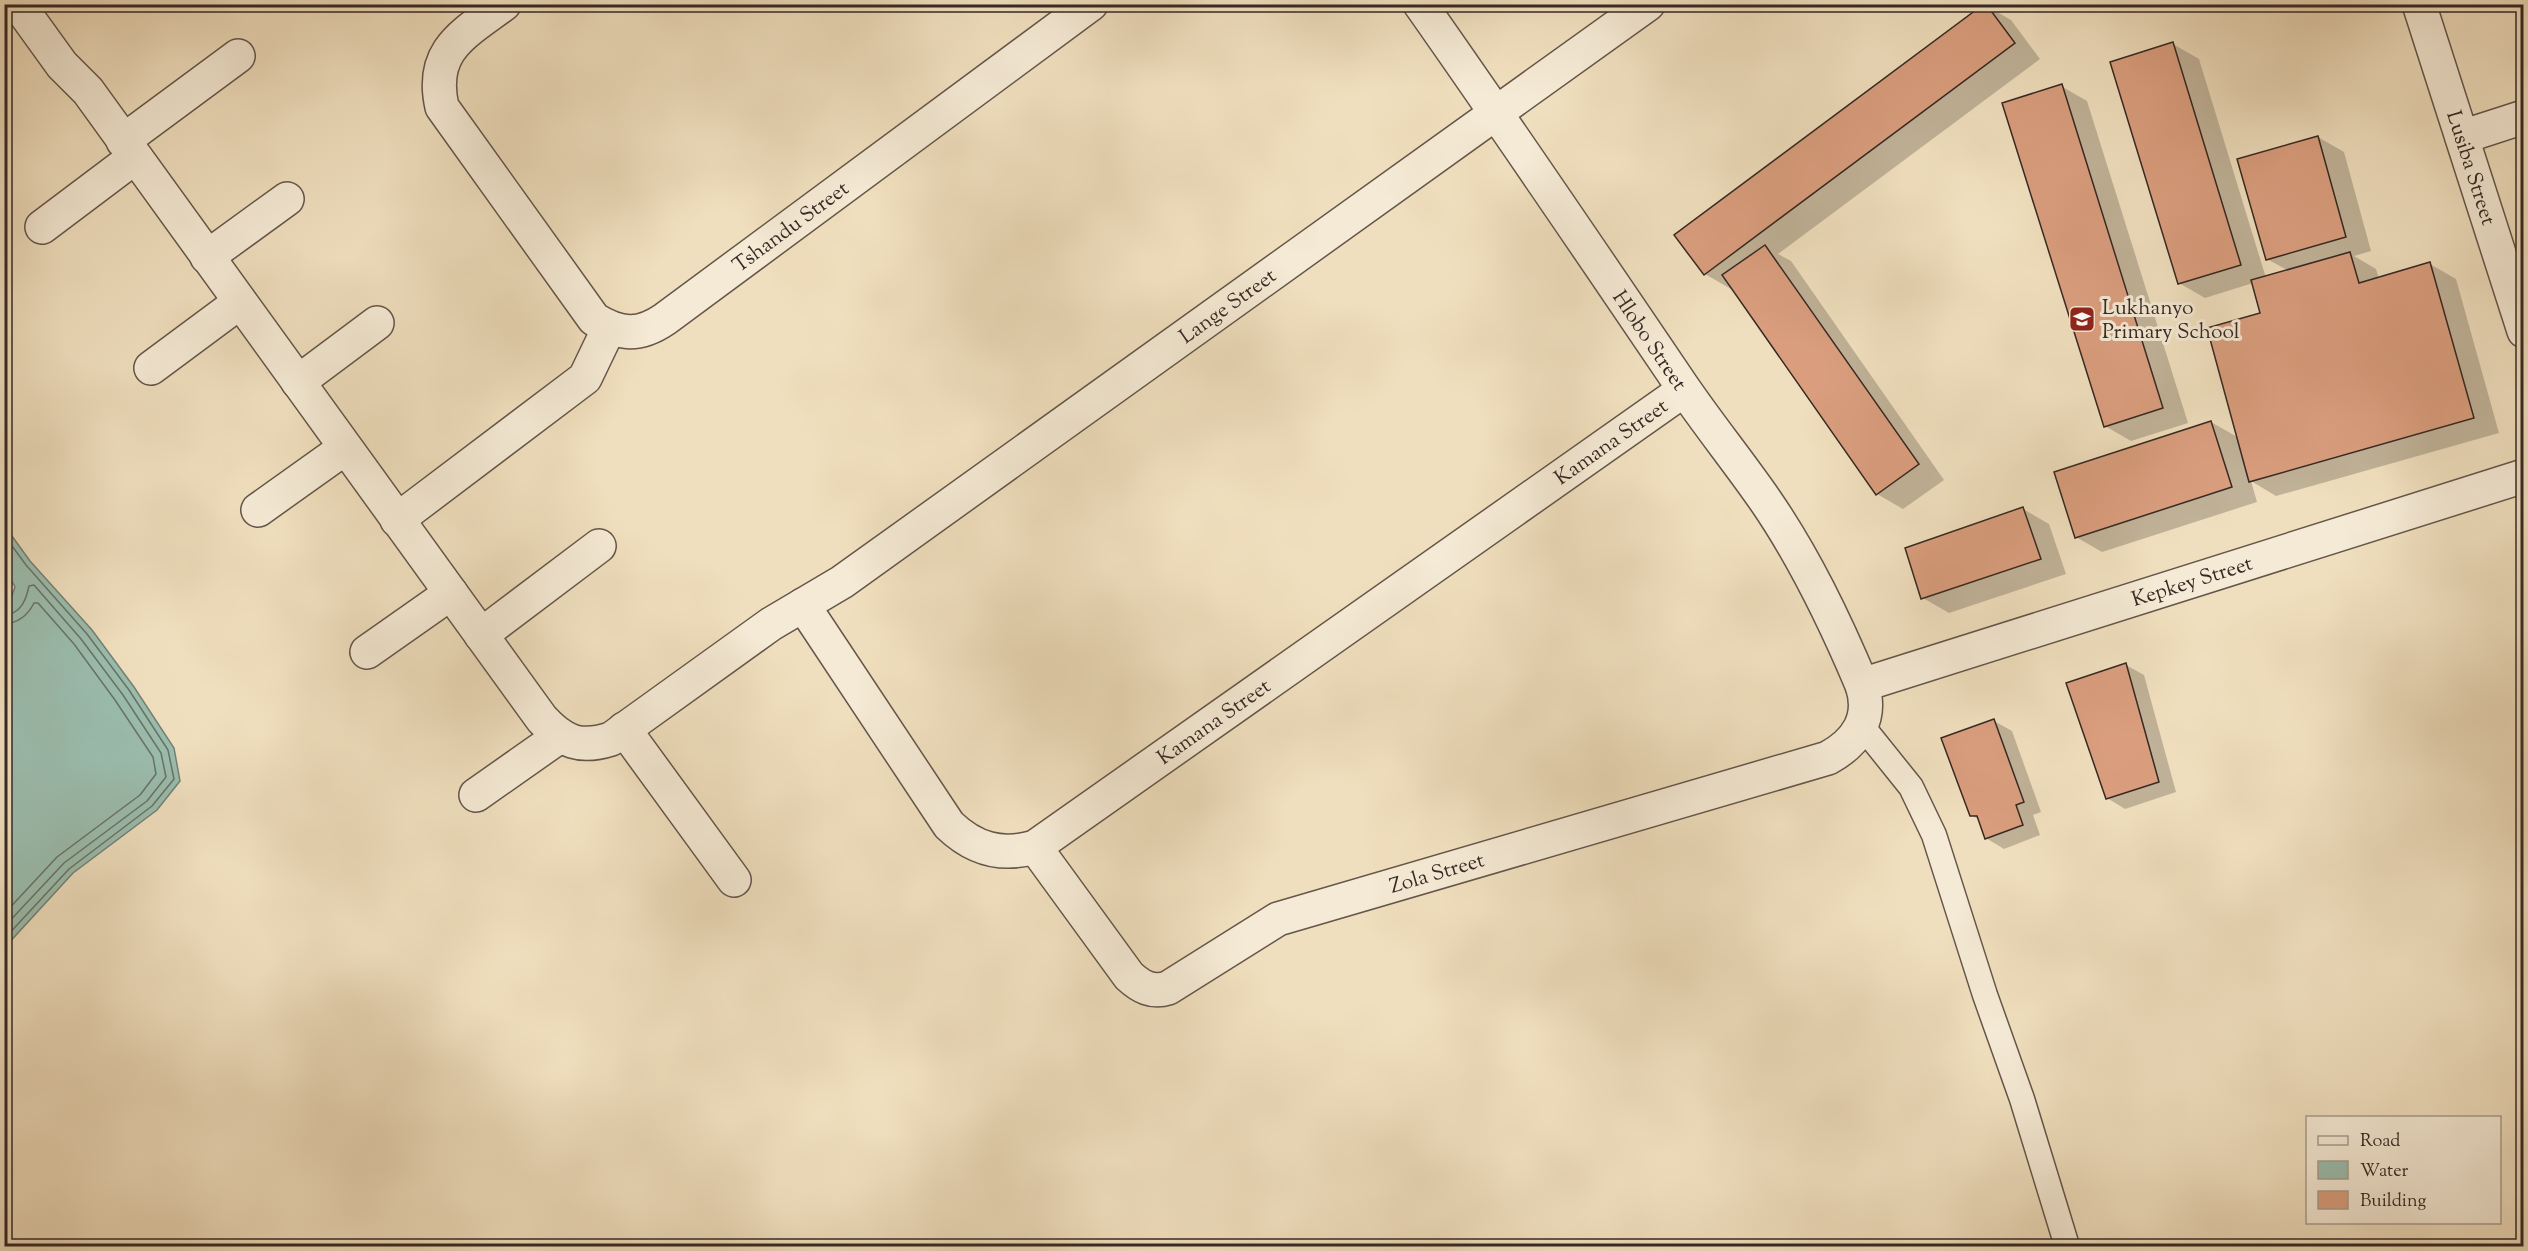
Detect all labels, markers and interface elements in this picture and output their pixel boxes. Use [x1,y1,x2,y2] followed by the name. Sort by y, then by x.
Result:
[2437,107,2502,229] street label: Lusiba Street
[727,175,856,281] street label: Tshandu Street
[1174,262,1283,352] street label: Lange Street
[1604,285,1693,397] street label: Hlobo Street
[2102,294,2240,348] place label: Lukhanyo Primary School
[2067,304,2097,334] school or university icon: Lukhanyo Primary School
[1549,393,1675,494] street label: Kamana Street
[2128,550,2257,616] street label: Kepkey Street
[1152,672,1278,773] street label: Kamana Street
[1386,846,1488,903] street label: Zola Street
[2306,1116,2501,1224] legend
[2360,1129,2400,1155] text: Road
[2360,1159,2409,1185] text: Water
[2360,1189,2426,1215] text: Building

